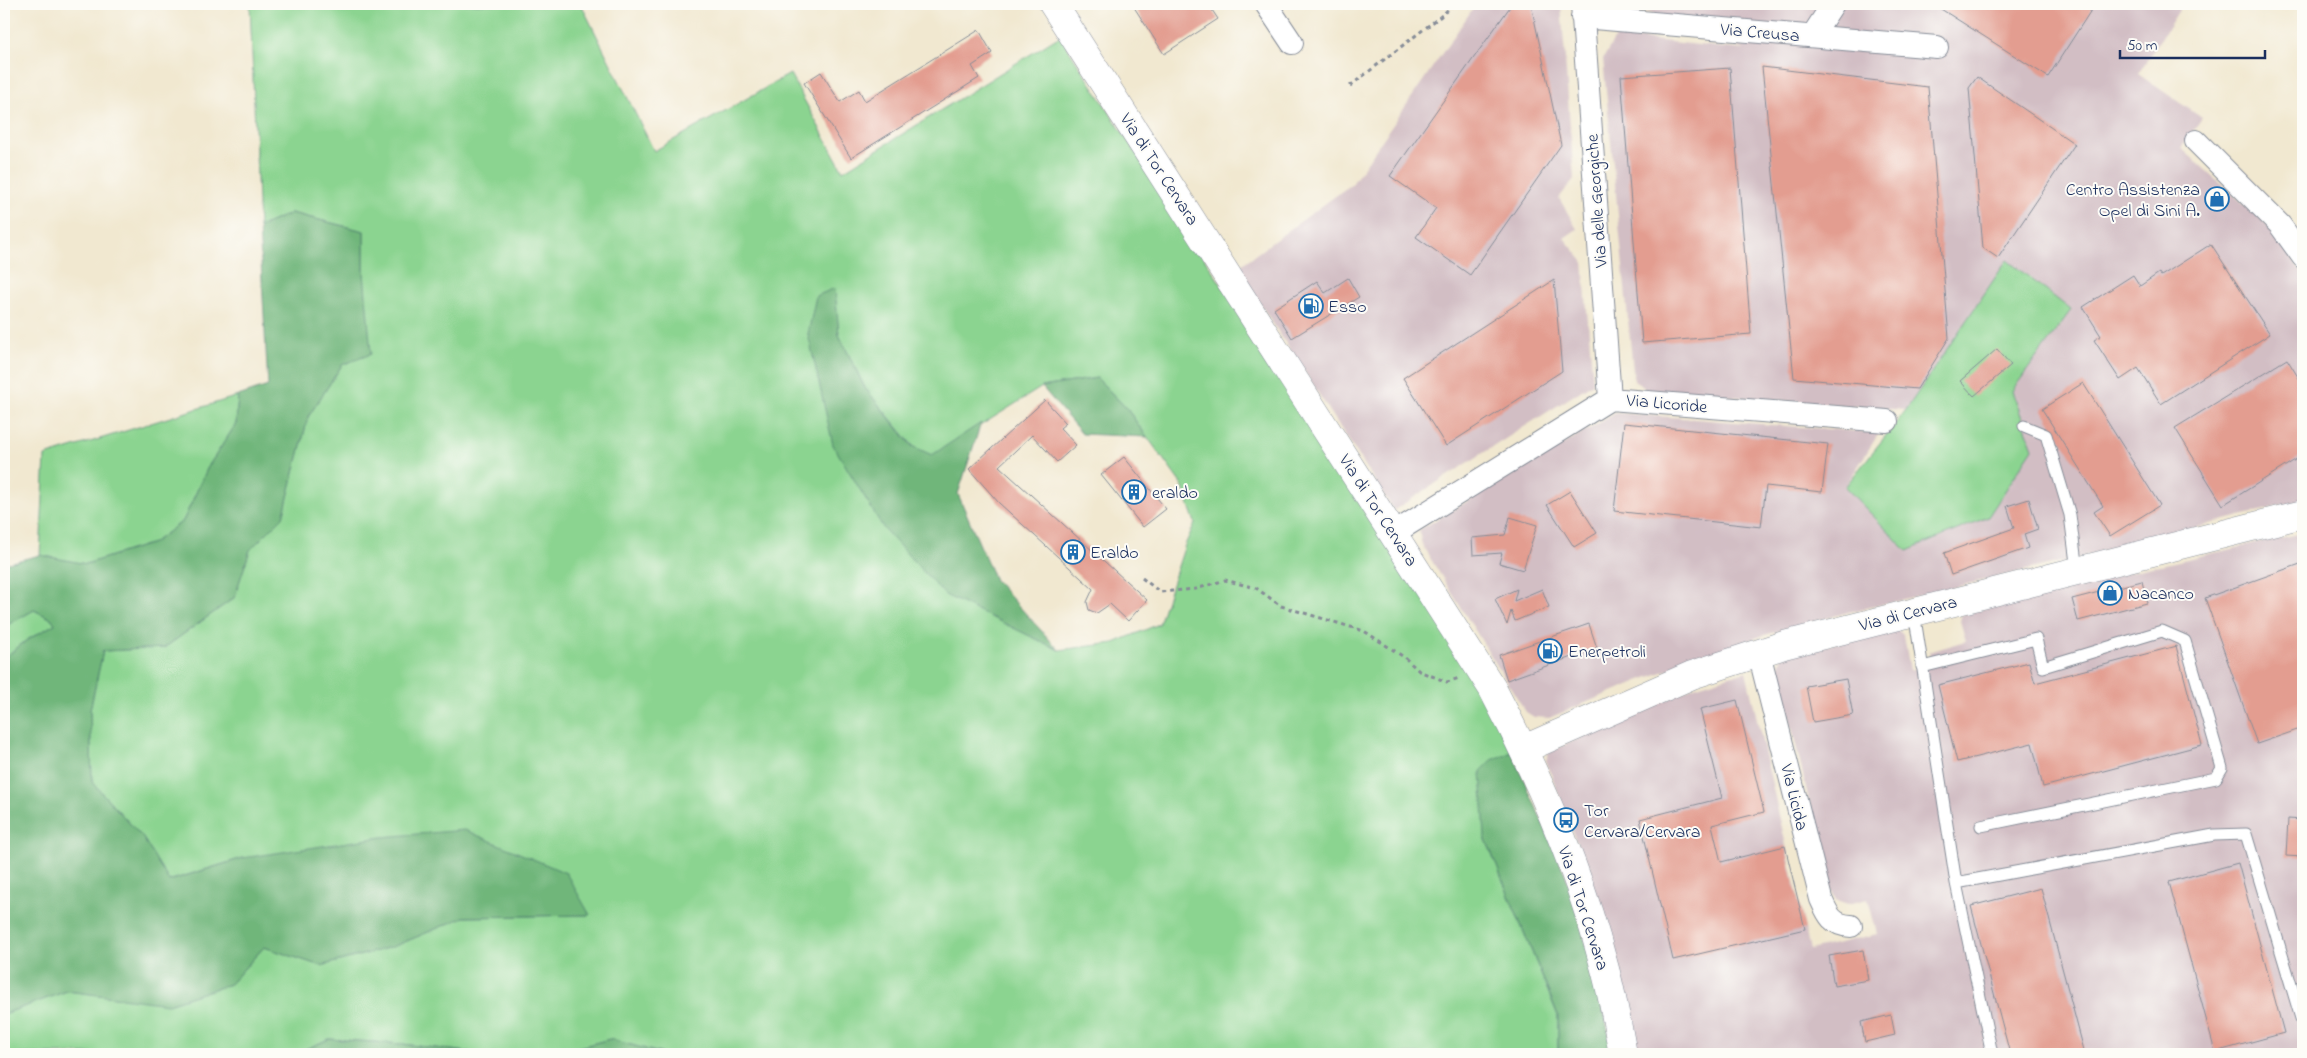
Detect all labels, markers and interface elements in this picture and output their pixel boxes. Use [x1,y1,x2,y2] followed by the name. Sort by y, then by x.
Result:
[1718,17,1801,50] street label: Via Creusa
[2120,28,2264,60] scale bar
[2127,35,2158,57] text: 50 m
[1112,108,1204,231] street label: Via di Tor Cervara
[1580,132,1617,270] street label: Via delle Georgiche
[2066,178,2200,225] place label: Centro Assistenza Opel di Sini A.
[2204,186,2230,212] shop icon: Centro Assistenza Opel di Sini A.
[1298,293,1324,319] fuel station icon: Esso
[1328,295,1367,321] place label: Esso
[1624,388,1709,422] street label: Via Licoride
[1331,449,1423,572] street label: Via di Tor Cervara
[1121,479,1147,505] building icon: eraldo
[1152,481,1198,507] place label: eraldo
[1060,539,1086,565] building icon: Eraldo
[1090,541,1139,567] place label: Eraldo
[2097,580,2123,606] shop icon: Nacanco
[2128,582,2194,608] place label: Nacanco
[1856,590,1960,640] street label: Via di Cervara
[1537,638,1563,664] fuel station icon: Enerpetroli
[1568,640,1646,666] place label: Enerpetroli
[1772,760,1814,834] street label: Via Licida
[1584,799,1701,846] place label: Tor Cervara/Cervara
[1553,807,1579,833] bus stop icon: Tor Cervara/Cervara
[1549,842,1614,974] street label: Via di Tor Cervara

